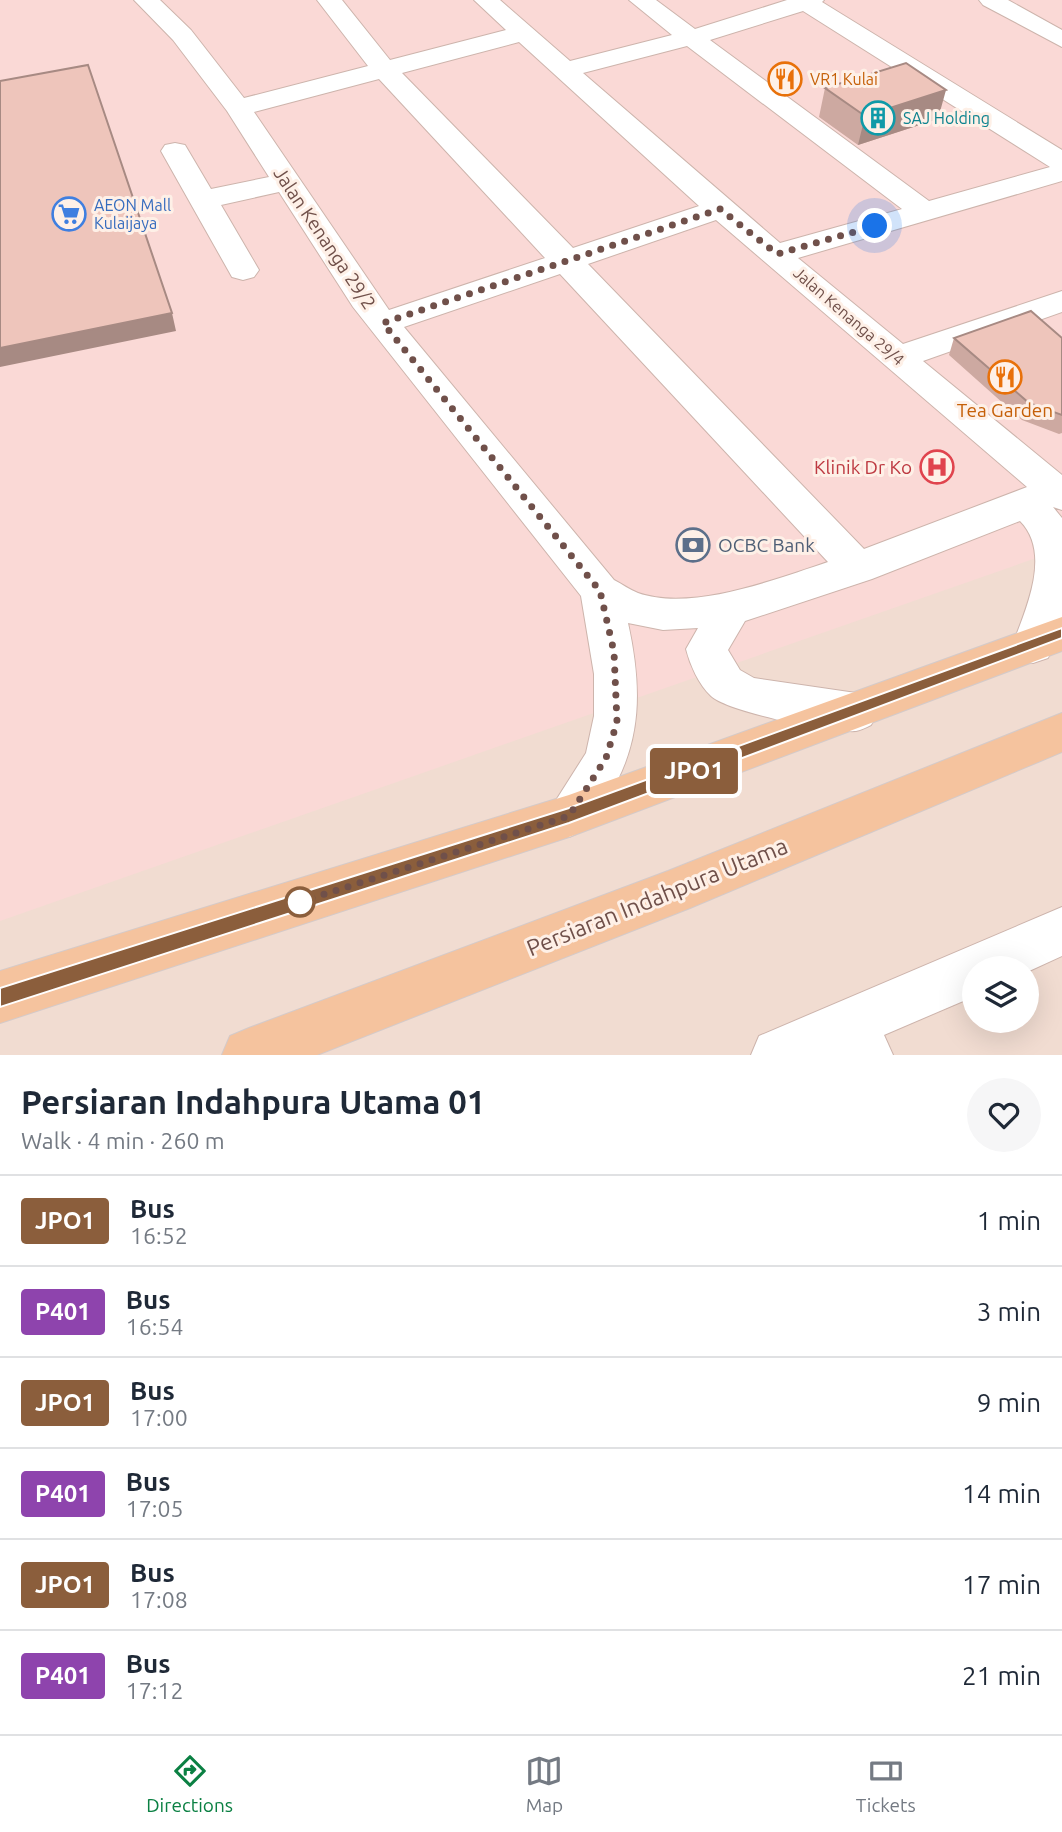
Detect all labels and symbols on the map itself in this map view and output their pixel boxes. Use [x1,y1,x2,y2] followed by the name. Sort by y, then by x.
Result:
[766,60,804,98] restaurant icon: VR1 Kulai
[810,70,878,88] place label: VR1 Kulai
[859,99,897,137] building icon: SAJ Holding
[903,109,990,127] place label: SAJ Holding
[269,163,381,313] street label: Jalan Kenanga 29/2
[50,195,88,233] supermarket icon: AEON Mall Kulaijaya
[94,196,171,232] place label: AEON Mall Kulaijaya
[857,208,892,243] your location
[790,263,908,369] street label: Jalan Kenanga 29/4
[986,358,1024,396] restaurant icon: Tea Garden
[957,399,1053,421] place label: Tea Garden
[918,448,956,486] hospital icon: Klinik Dr Ko
[814,456,912,478] place label: Klinik Dr Ko
[674,526,712,564] bank icon: OCBC Bank
[718,534,815,556] place label: OCBC Bank
[645,748,743,794] line badge: JPO1
[523,833,791,960] street label: Persiaran Indahpura Utama
[285,887,315,917] unlabelled marker

